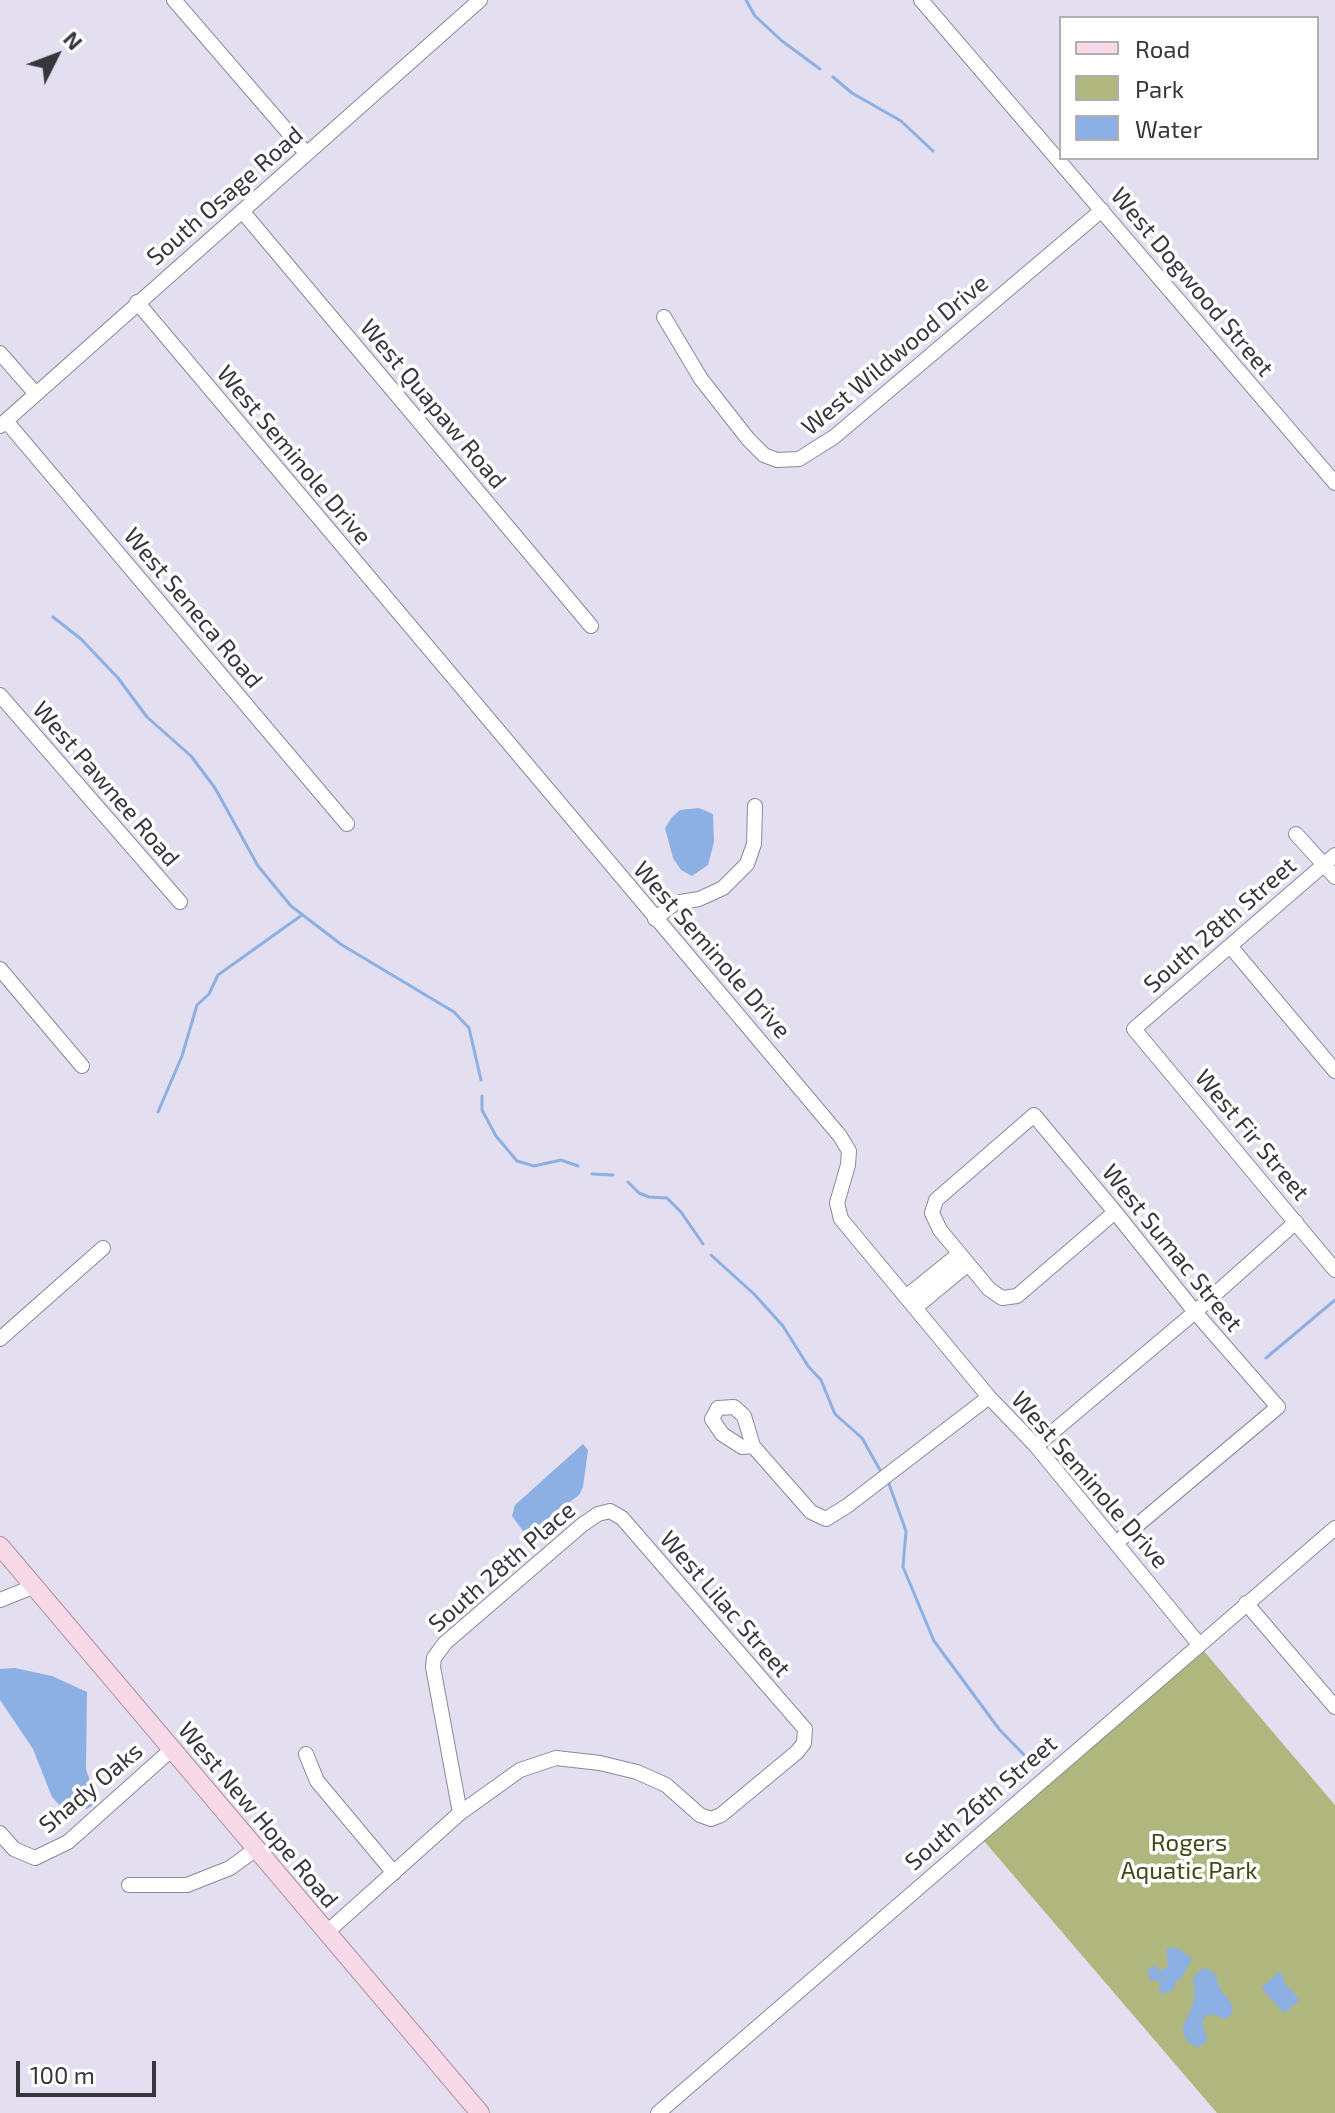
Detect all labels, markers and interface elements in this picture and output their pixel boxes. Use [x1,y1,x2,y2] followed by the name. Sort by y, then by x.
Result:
[16,16,96,96] north arrow
[1059,16,1319,160] legend
[59,25,89,55] text: N
[1135,34,1190,63] text: Road
[1135,74,1184,103] text: Park
[1135,114,1202,143] text: Water
[141,120,309,272] street label: South Osage Road
[1105,182,1279,382] street label: West Dogwood Street
[796,269,994,441] street label: West Wildwood Drive
[354,313,512,495] street label: West Quapaw Road
[211,360,377,550] street label: West Seminole Drive
[117,522,269,694] street label: West Seneca Road
[26,696,186,872] street label: West Pawnee Road
[1138,851,1302,999] street label: South 28th Street
[627,856,797,1044] street label: West Seminole Drive
[1189,1064,1315,1206] street label: West Fir Street
[1096,1158,1248,1338] street label: West Sumac Street
[1005,1386,1175,1574] street label: West Seminole Drive
[423,1496,581,1638] street label: South 28th Place
[654,1525,796,1683] street label: West Lilac Street
[172,1716,344,1914] street label: West New Hope Road
[899,1729,1063,1877] street label: South 26th Street
[33,1736,149,1840] street label: Shady Oaks
[1121,1829,1257,1885] park label: Rogers Aquatic Park
[20,2045,160,2095] scale bar
[30,2060,95,2089] text: 100 m

